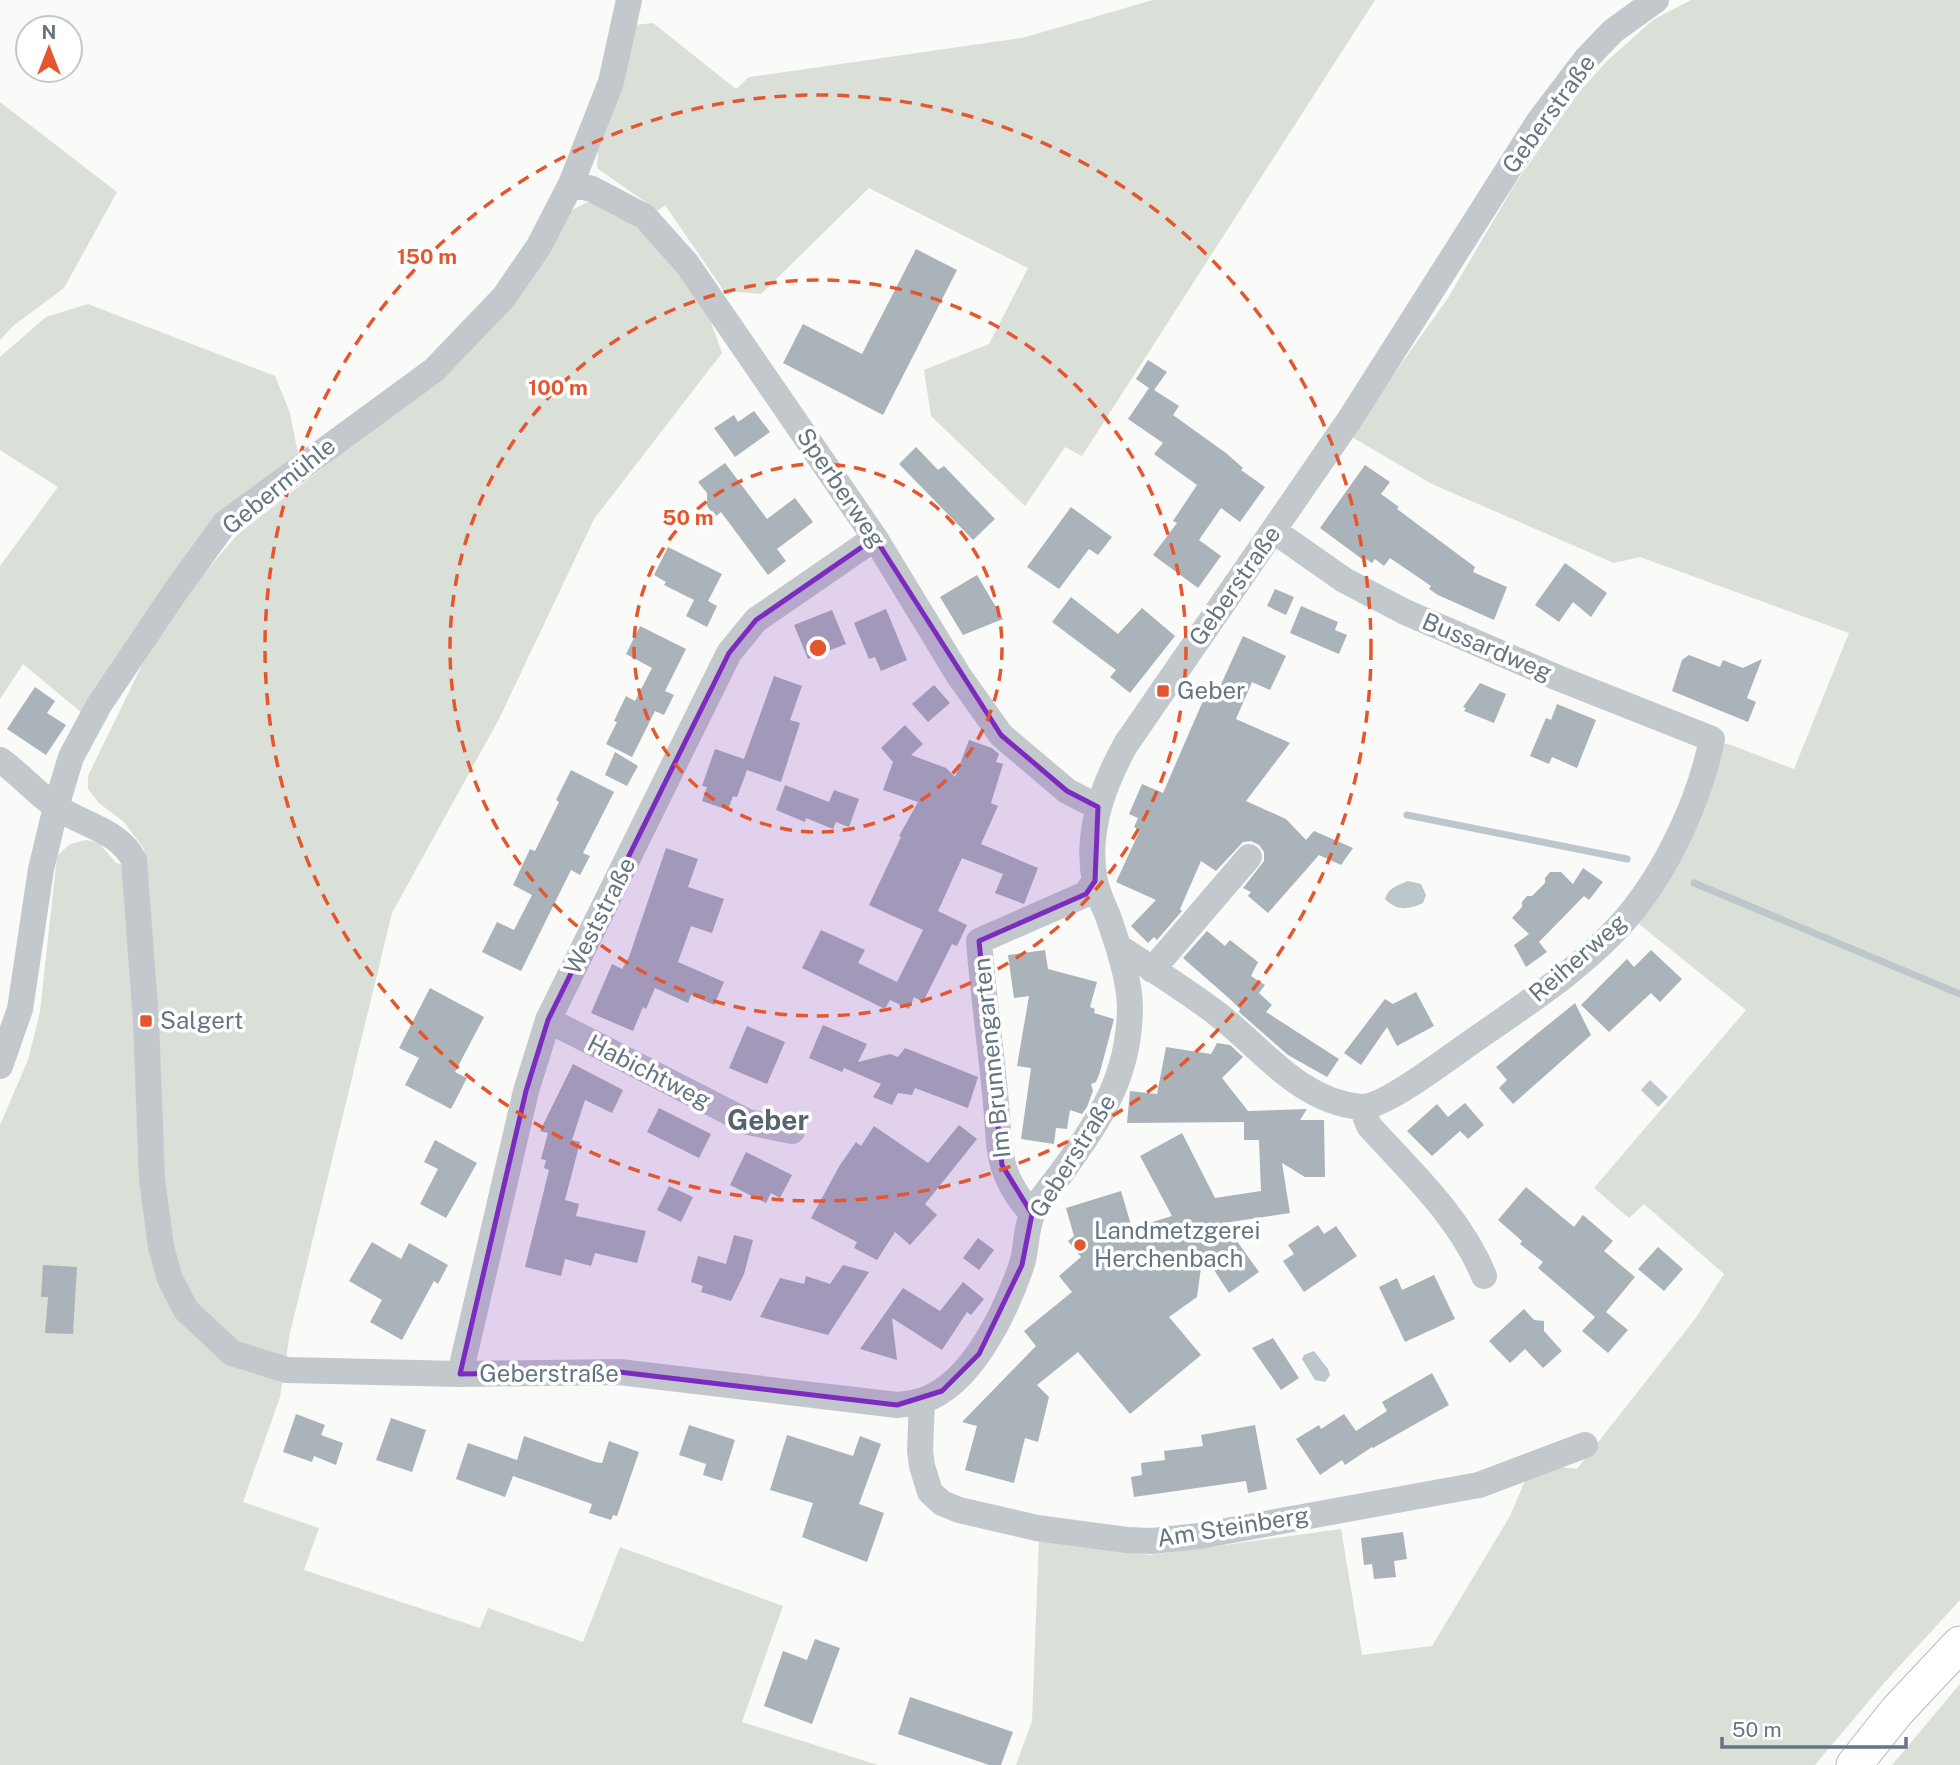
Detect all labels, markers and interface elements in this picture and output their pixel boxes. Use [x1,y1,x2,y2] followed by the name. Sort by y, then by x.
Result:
[14,14,84,84] north arrow
[42,21,56,43] text: N
[1496,49,1601,178] street label: Geberstraße
[397,244,457,269] text: 150 m
[528,375,588,400] text: 100 m
[792,422,892,552] street label: Sperberweg
[216,431,341,539] street label: Gebermühle
[662,505,714,530] text: 50 m
[1183,520,1286,651] street label: Geberstraße
[1418,606,1556,686] street label: Bussardweg
[806,636,830,660] centre of rings
[1177,676,1246,704] place label: Geber
[1155,683,1171,699] marker: Geber
[558,852,641,979] street label: Weststraße
[1523,907,1632,1007] street label: Reiherweg
[967,956,1015,1160] street label: Im Brunnengarten
[160,1006,243,1034] place label: Salgert
[138,1013,154,1029] marker: Salgert
[583,1028,716,1114] street label: Habichtweg
[1023,1089,1121,1222] street label: Geberstraße
[727,1103,809,1136] district label: Geber
[1094,1216,1260,1272] place label: Landmetzgerei Herchenbach
[1072,1237,1088,1253] marker: Landmetzgerei Herchenbach
[479,1359,619,1387] street label: Geberstraße
[1155,1500,1311,1552] street label: Am Steinberg
[1722,1706,1906,1750] scale bar
[1732,1717,1782,1742] text: 50 m

